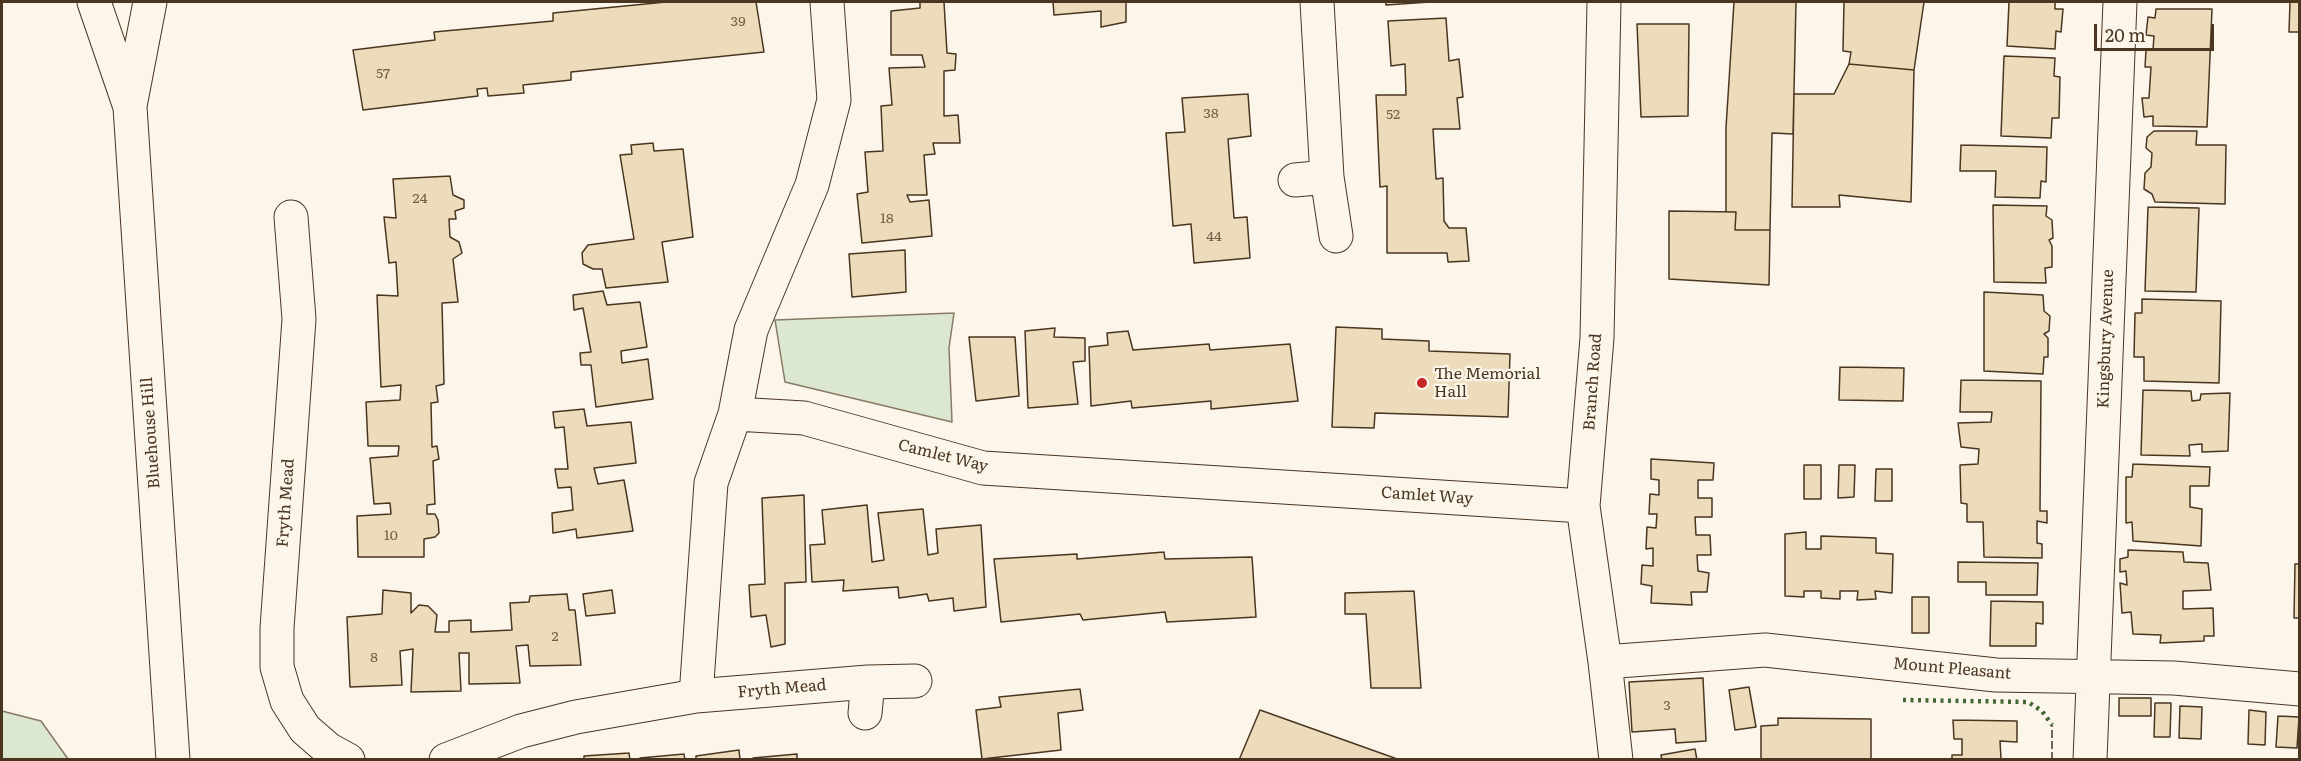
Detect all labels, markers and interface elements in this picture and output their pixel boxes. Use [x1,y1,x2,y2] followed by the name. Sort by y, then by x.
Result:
[2097,12,2217,50] scale bar
[731,14,745,30] house number: 39
[2105,21,2146,48] text: 20 m
[376,66,390,82] house number: 57
[1203,106,1219,122] house number: 38
[1386,107,1400,123] house number: 52
[413,191,427,207] house number: 24
[880,211,894,227] house number: 18
[1206,229,1222,245] house number: 44
[2094,269,2118,409] street label: Kingsbury Avenue
[1580,333,1606,431] street label: Branch Road
[1434,364,1541,402] place label: The Memorial Hall
[138,376,164,490] street label: Bluehouse Hill
[1415,376,1429,390] marker: The Memorial Hall
[896,436,990,476] street label: Camlet Way
[273,458,299,548] street label: Fryth Mead
[1380,483,1474,509] street label: Camlet Way
[384,528,398,544] house number: 10
[551,629,559,645] house number: 2
[370,650,378,666] house number: 8
[1892,654,2012,684] street label: Mount Pleasant
[737,676,827,702] street label: Fryth Mead
[1663,698,1671,714] house number: 3

